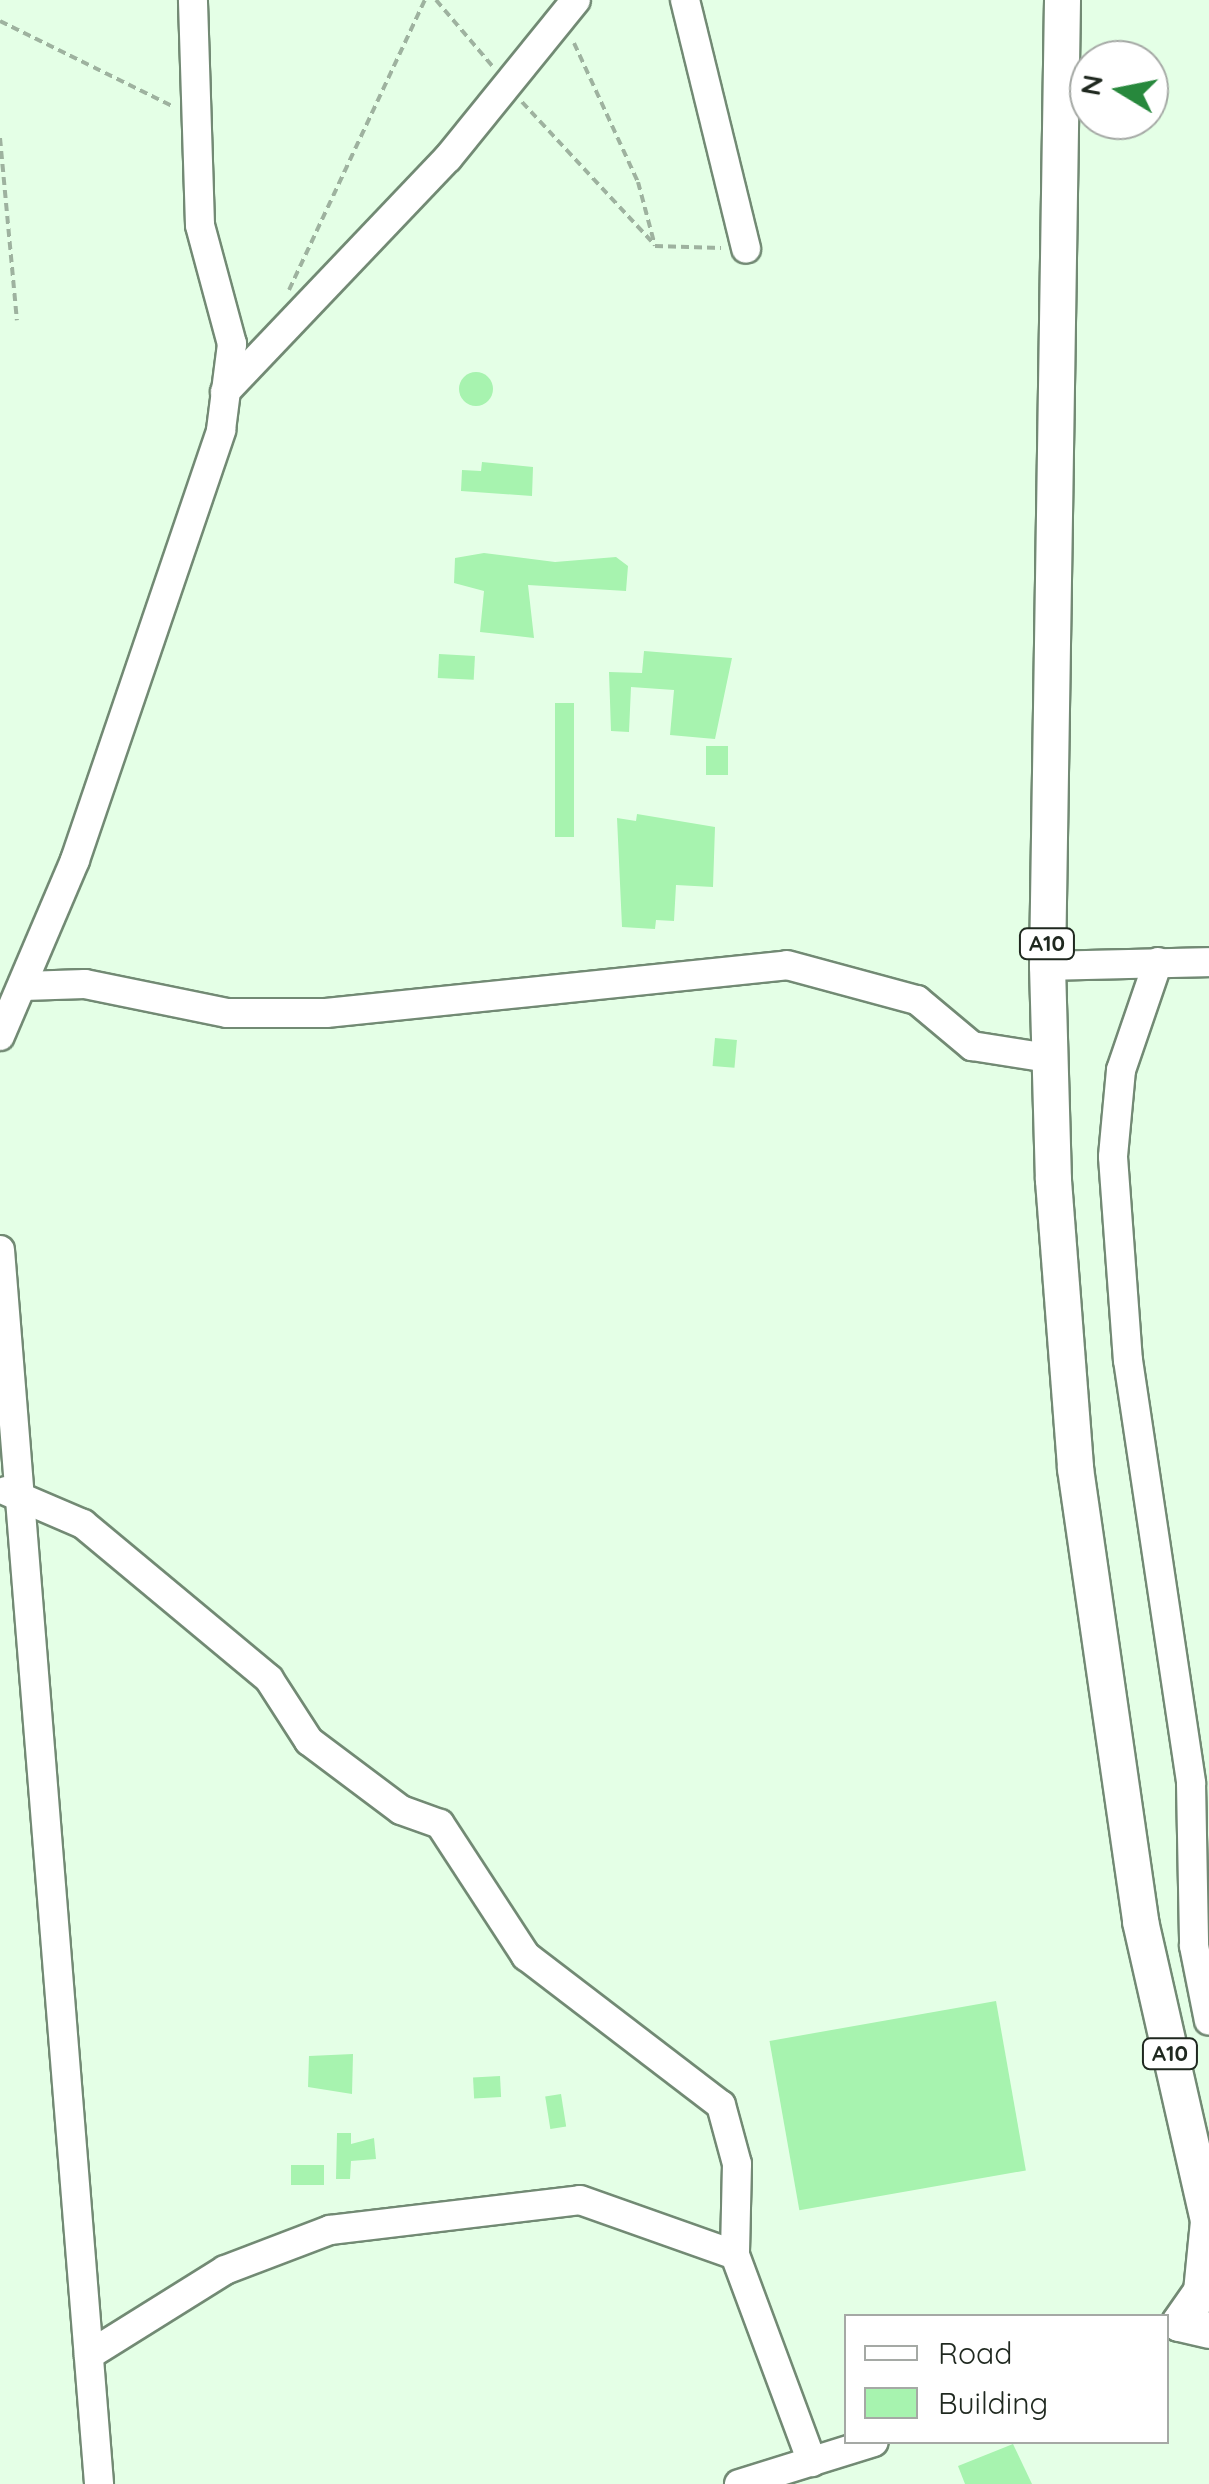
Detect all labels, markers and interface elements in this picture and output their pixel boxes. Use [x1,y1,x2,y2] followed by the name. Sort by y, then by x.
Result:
[1069,40,1169,140] north arrow
[1072,72,1110,98] text: N
[1017,927,1077,961] road number: A10
[1140,2037,1200,2071] road number: A10
[844,2314,1169,2444] legend
[938,2334,1012,2372] text: Road
[938,2384,1048,2422] text: Building

